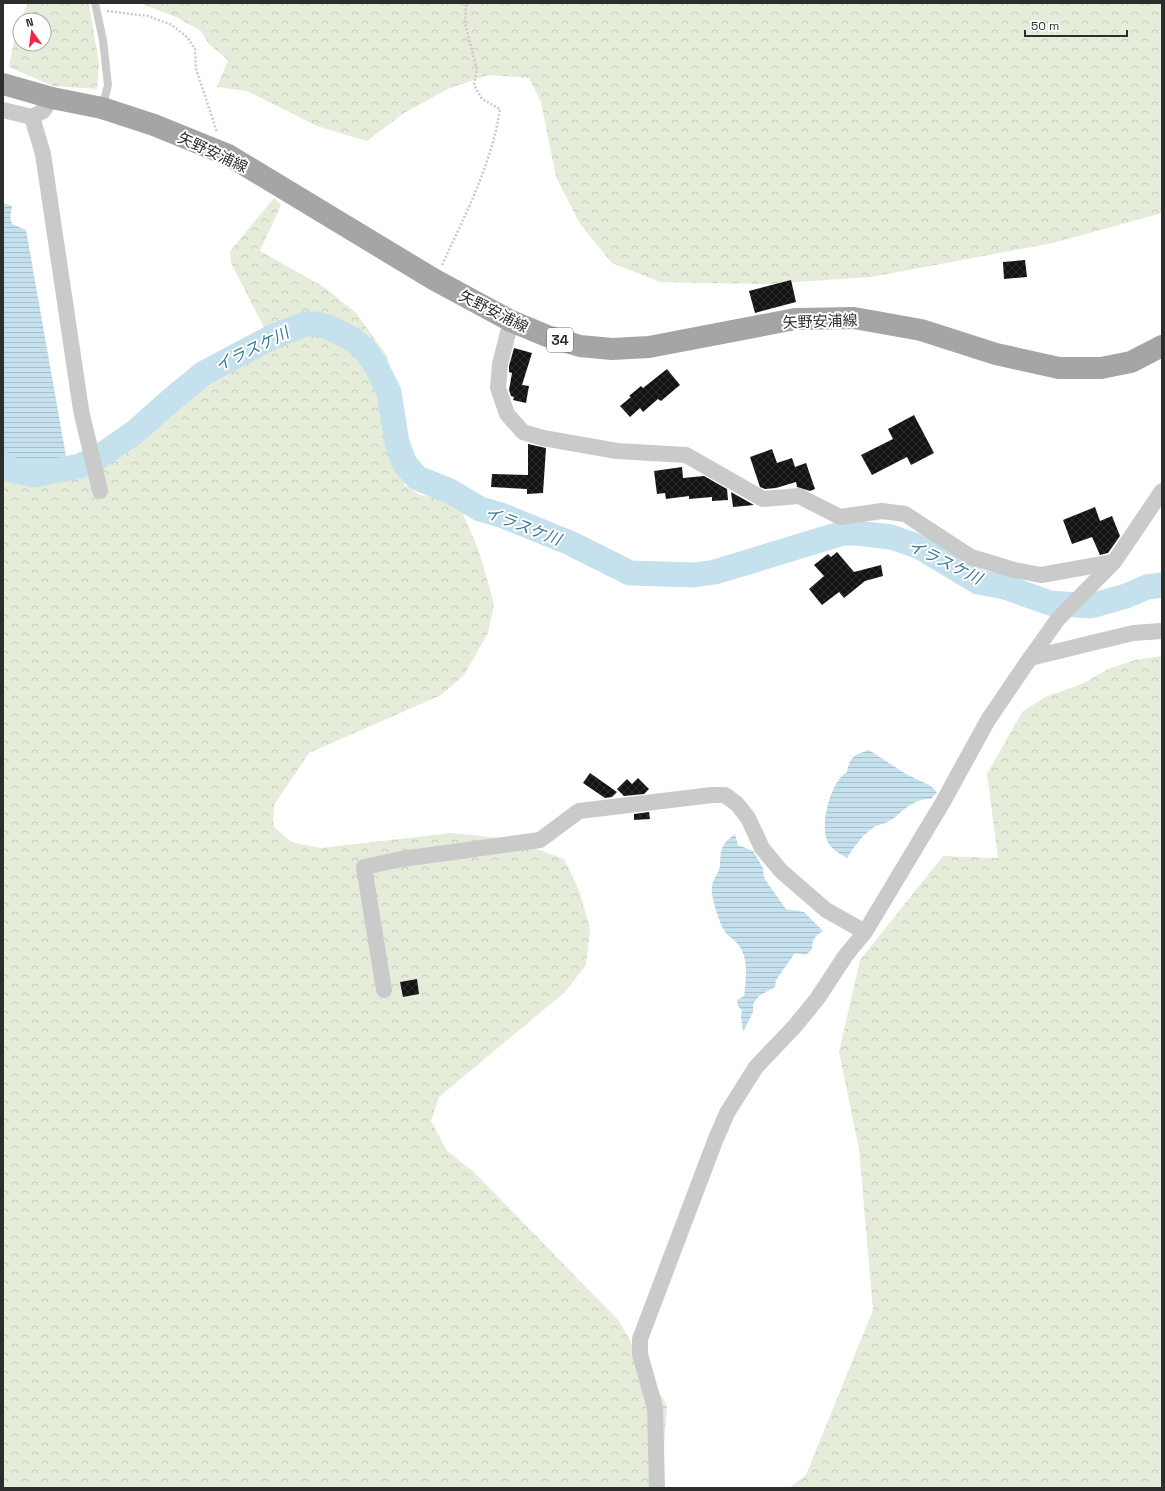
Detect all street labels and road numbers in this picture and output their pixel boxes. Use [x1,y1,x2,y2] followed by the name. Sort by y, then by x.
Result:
[175,128,251,176] street label: 矢野安浦線
[456,286,532,336] street label: 矢野安浦線
[782,310,858,332] street label: 矢野安浦線
[547,328,573,352] road number: 34

